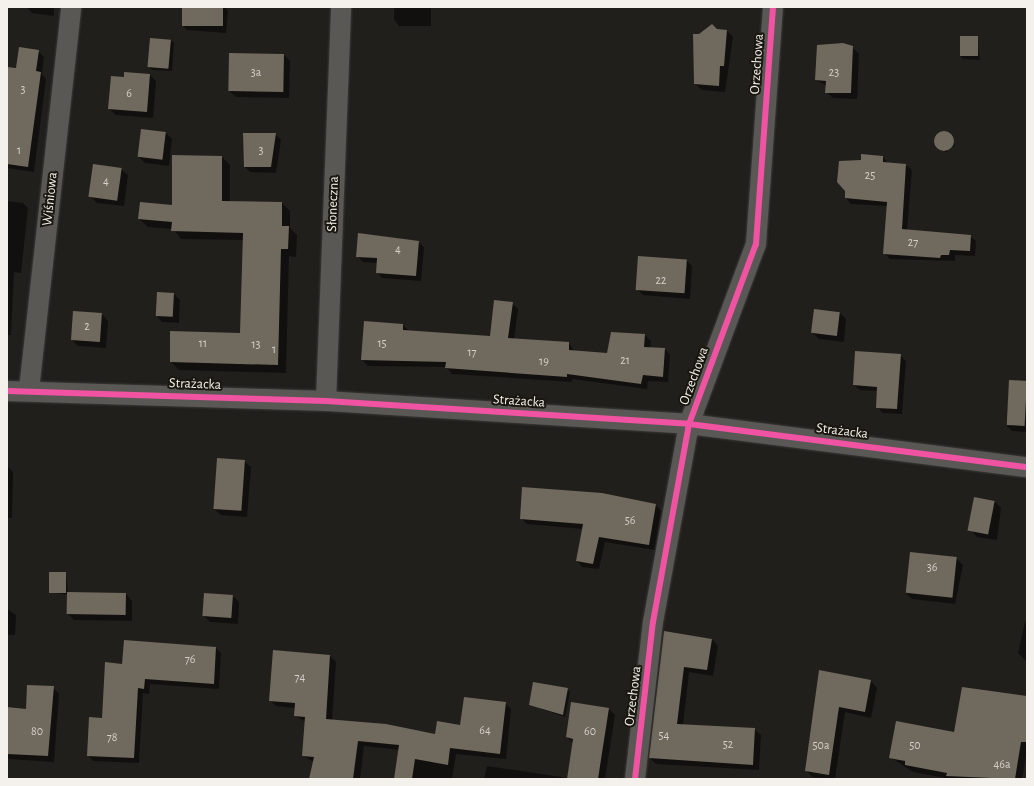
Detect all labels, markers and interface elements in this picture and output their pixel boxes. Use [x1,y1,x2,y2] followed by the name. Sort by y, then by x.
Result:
[747,33,767,95] street label: Orzechowa
[251,66,261,80] house number: 3a
[829,66,839,80] house number: 23
[21,83,25,97] house number: 3
[126,87,132,101] house number: 6
[17,144,21,158] house number: 1
[259,144,263,158] house number: 3
[865,169,875,183] house number: 25
[39,171,61,227] street label: Wiśniowa
[103,175,109,189] house number: 4
[324,176,342,232] street label: Słoneczna
[908,236,918,250] house number: 27
[395,243,401,257] house number: 4
[656,274,666,288] house number: 22
[84,320,90,334] house number: 2
[199,337,207,351] house number: 11
[377,337,387,351] house number: 15
[251,338,261,352] house number: 13
[272,343,276,357] house number: 1
[676,345,712,407] street label: Orzechowa
[467,346,477,360] house number: 17
[620,354,630,368] house number: 21
[539,355,549,369] house number: 19
[169,375,221,393] street label: Strażacka
[492,391,546,411] street label: Strażacka
[815,419,869,443] street label: Strażacka
[625,514,635,528] house number: 56
[927,561,937,575] house number: 36
[185,653,195,667] house number: 76
[621,665,645,727] street label: Orzechowa
[295,671,305,685] house number: 74
[479,724,491,738] house number: 64
[31,725,43,739] house number: 80
[584,725,596,739] house number: 60
[659,729,669,743] house number: 54
[107,731,117,745] house number: 78
[723,738,733,752] house number: 52
[813,739,829,753] house number: 50a
[909,739,921,753] house number: 50
[994,758,1010,772] house number: 46a

